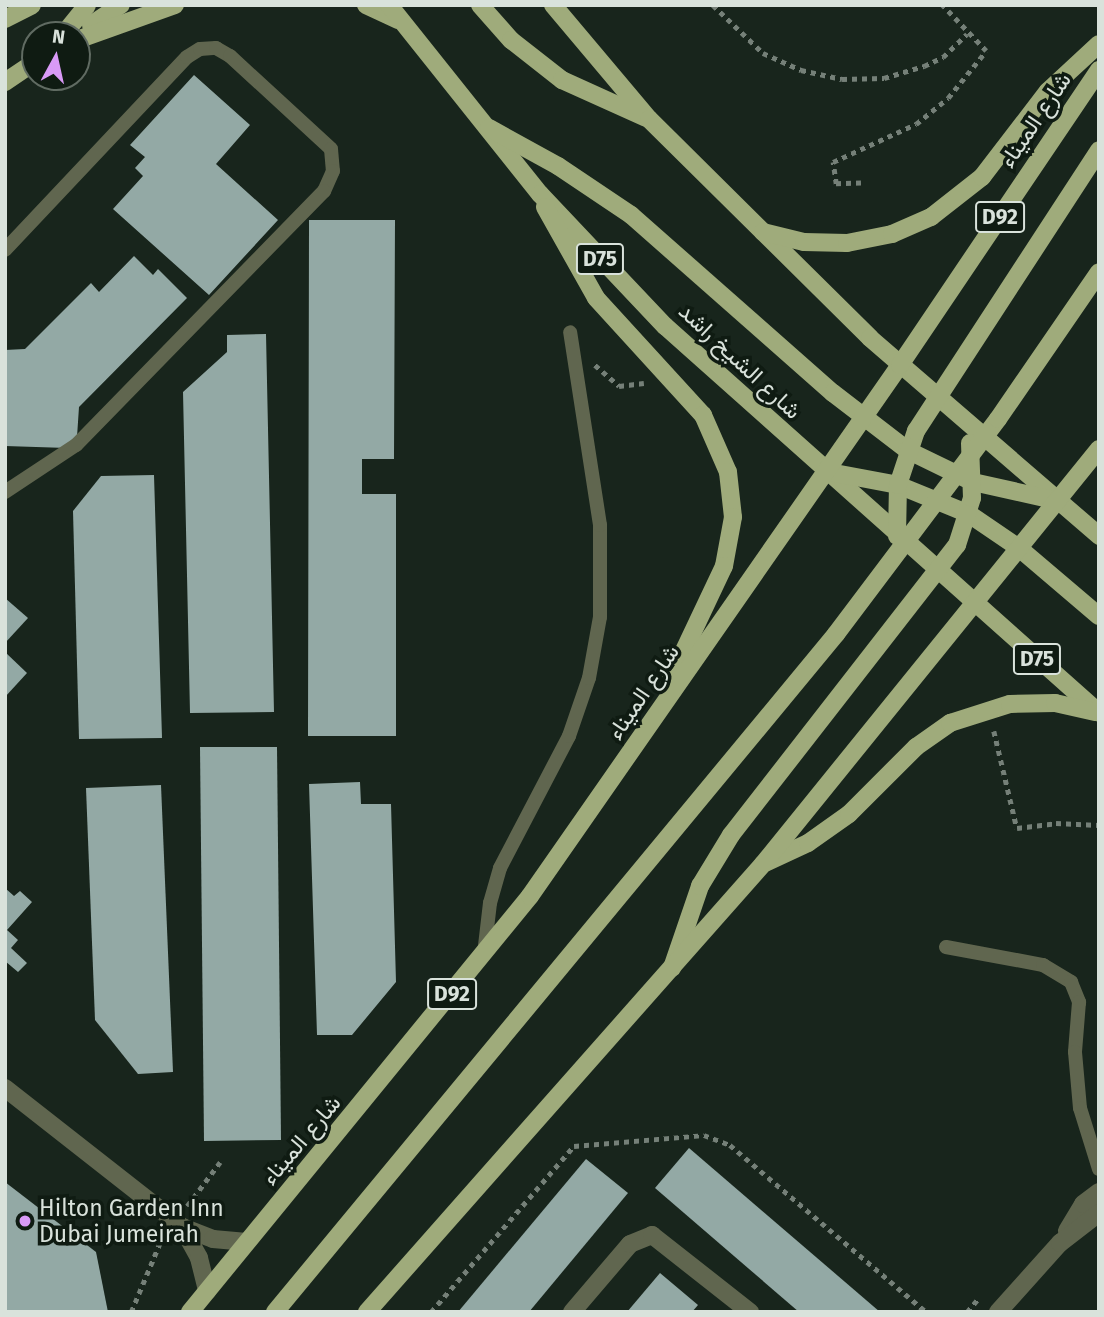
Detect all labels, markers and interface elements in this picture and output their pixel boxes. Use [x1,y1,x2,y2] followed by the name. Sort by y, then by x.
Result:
[21,21,91,91] north arrow
[51,24,67,49] text: N
[993,67,1077,173] street label: شارع الميناء
[974,200,1026,234] road number: D92
[576,242,624,276] road number: D75
[673,297,807,425] street label: شارع الشيخ راشد
[601,639,685,745] street label: شارع الميناء
[1012,642,1062,676] road number: D75
[426,976,478,1012] road number: D92
[255,1089,347,1191] street label: شارع الميناء
[39,1194,224,1248] place label: Hilton Garden Inn Dubai Jumeirah
[17,1213,33,1229] marker: Hilton Garden Inn Dubai Jumeirah

